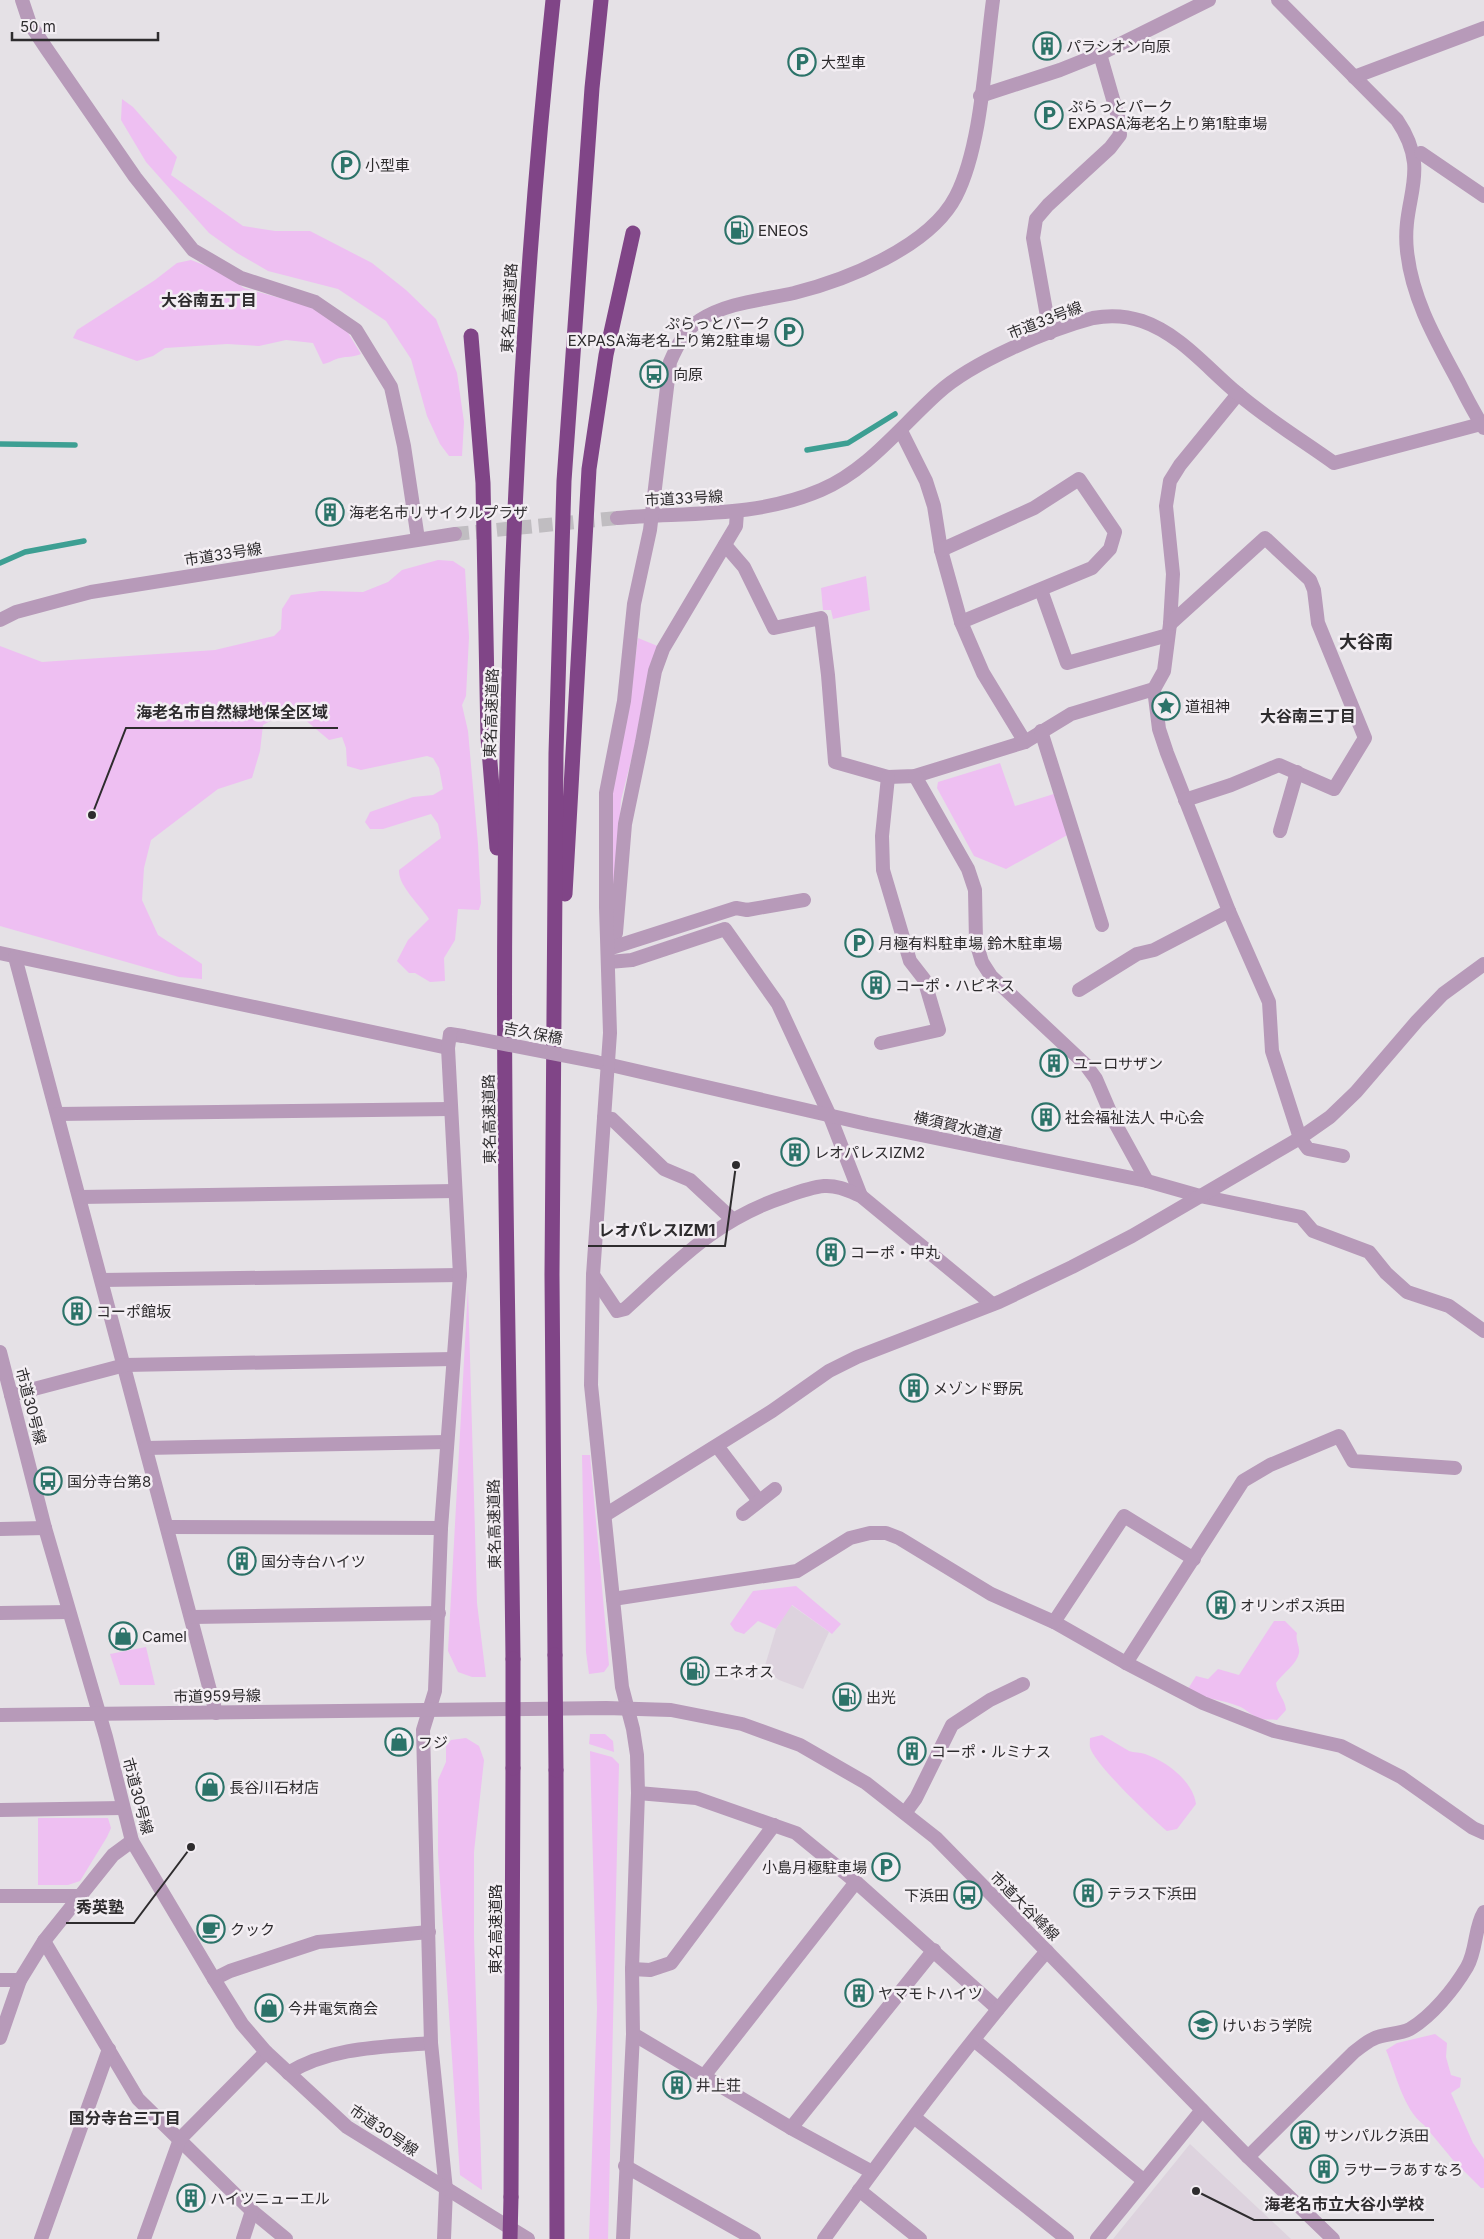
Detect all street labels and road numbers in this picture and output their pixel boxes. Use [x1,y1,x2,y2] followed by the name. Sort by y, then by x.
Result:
[497,263,521,353] street label: 東名高速道路
[1005,297,1085,343] street label: 市道33号線
[644,486,724,510] street label: 市道33号線
[183,538,263,570] street label: 市道33号線
[480,668,502,758] street label: 東名高速道路
[502,1018,564,1048] street label: 吉久保橋
[479,1074,499,1164] street label: 東名高速道路
[912,1107,1004,1145] street label: 横須賀水道道
[12,1366,50,1446] street label: 市道30号線
[484,1479,504,1569] street label: 東名高速道路
[173,1686,261,1706] street label: 市道959号線
[119,1756,157,1836] street label: 市道30号線
[986,1867,1064,1945] street label: 市道大谷峰線
[486,1884,505,1974] street label: 東名高速道路
[346,2100,422,2160] street label: 市道30号線

